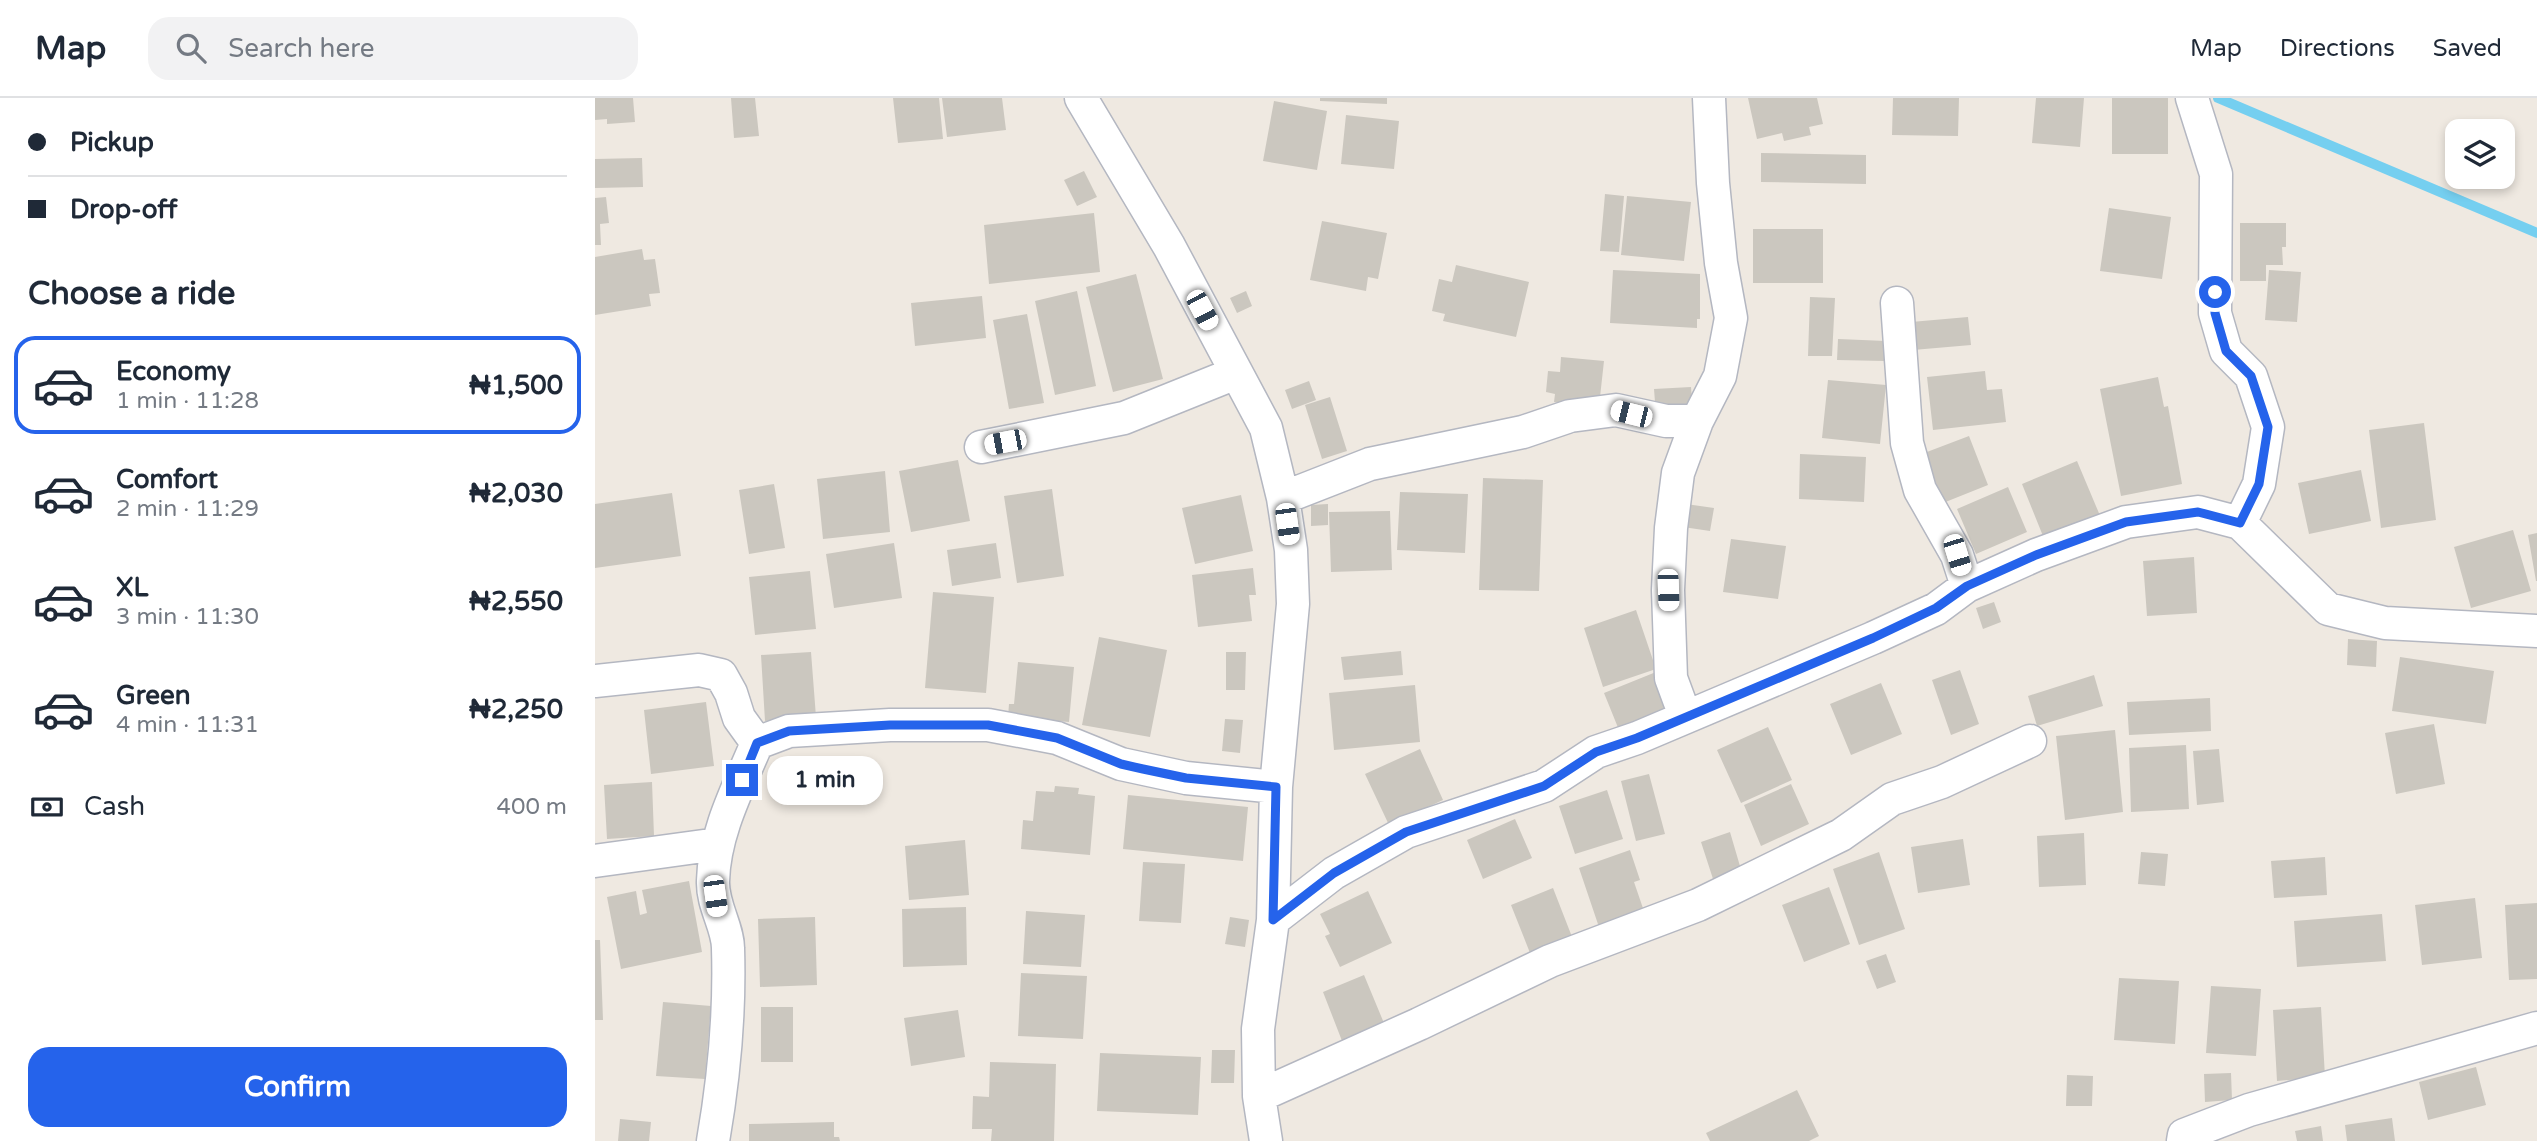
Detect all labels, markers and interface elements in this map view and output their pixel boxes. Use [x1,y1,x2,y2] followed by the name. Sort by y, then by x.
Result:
[148,17,638,80] search box
[35,29,106,68] text: Map
[172,29,210,67] icon: search
[228,33,374,64] text: Search here
[2190,34,2242,63] text: Map
[2280,34,2395,63] text: Directions
[2433,34,2502,63] text: Saved
[2445,119,2515,189] map controls
[2445,119,2515,189] button: layers
[70,127,154,158] text: Pickup
[70,194,177,225] text: Drop-off
[28,275,235,313] text: Choose a ride
[2199,276,2231,308] route start
[1183,287,1222,333] car
[32,354,95,417] icon: car
[116,356,231,387] text: Economy
[469,370,563,401] text: ₦1,500
[116,387,259,415] text: 1 min · 11:28
[1609,399,1654,429] car
[983,428,1028,456] car
[32,462,95,525] icon: car
[116,464,218,495] text: Comfort
[469,478,563,509] text: ₦2,030
[116,495,259,523] text: 2 min · 11:29
[1274,502,1301,546] car
[1941,532,1974,578] car
[1657,569,1680,611] car
[32,570,95,633] icon: car
[116,572,148,603] text: XL
[469,586,563,617] text: ₦2,550
[116,603,259,631] text: 3 min · 11:30
[32,678,95,741] icon: car
[116,680,191,711] text: Green
[469,694,563,725] text: ₦2,250
[116,711,259,739] text: 4 min · 11:31
[767,756,882,804] callout: 1 min
[726,764,758,796] route end
[794,766,856,794] text: 1 min
[28,788,66,826] icon: cash
[84,791,145,822] text: Cash
[497,793,567,821] text: 400 m
[702,874,729,918] car
[28,1047,567,1127] button: Confirm

